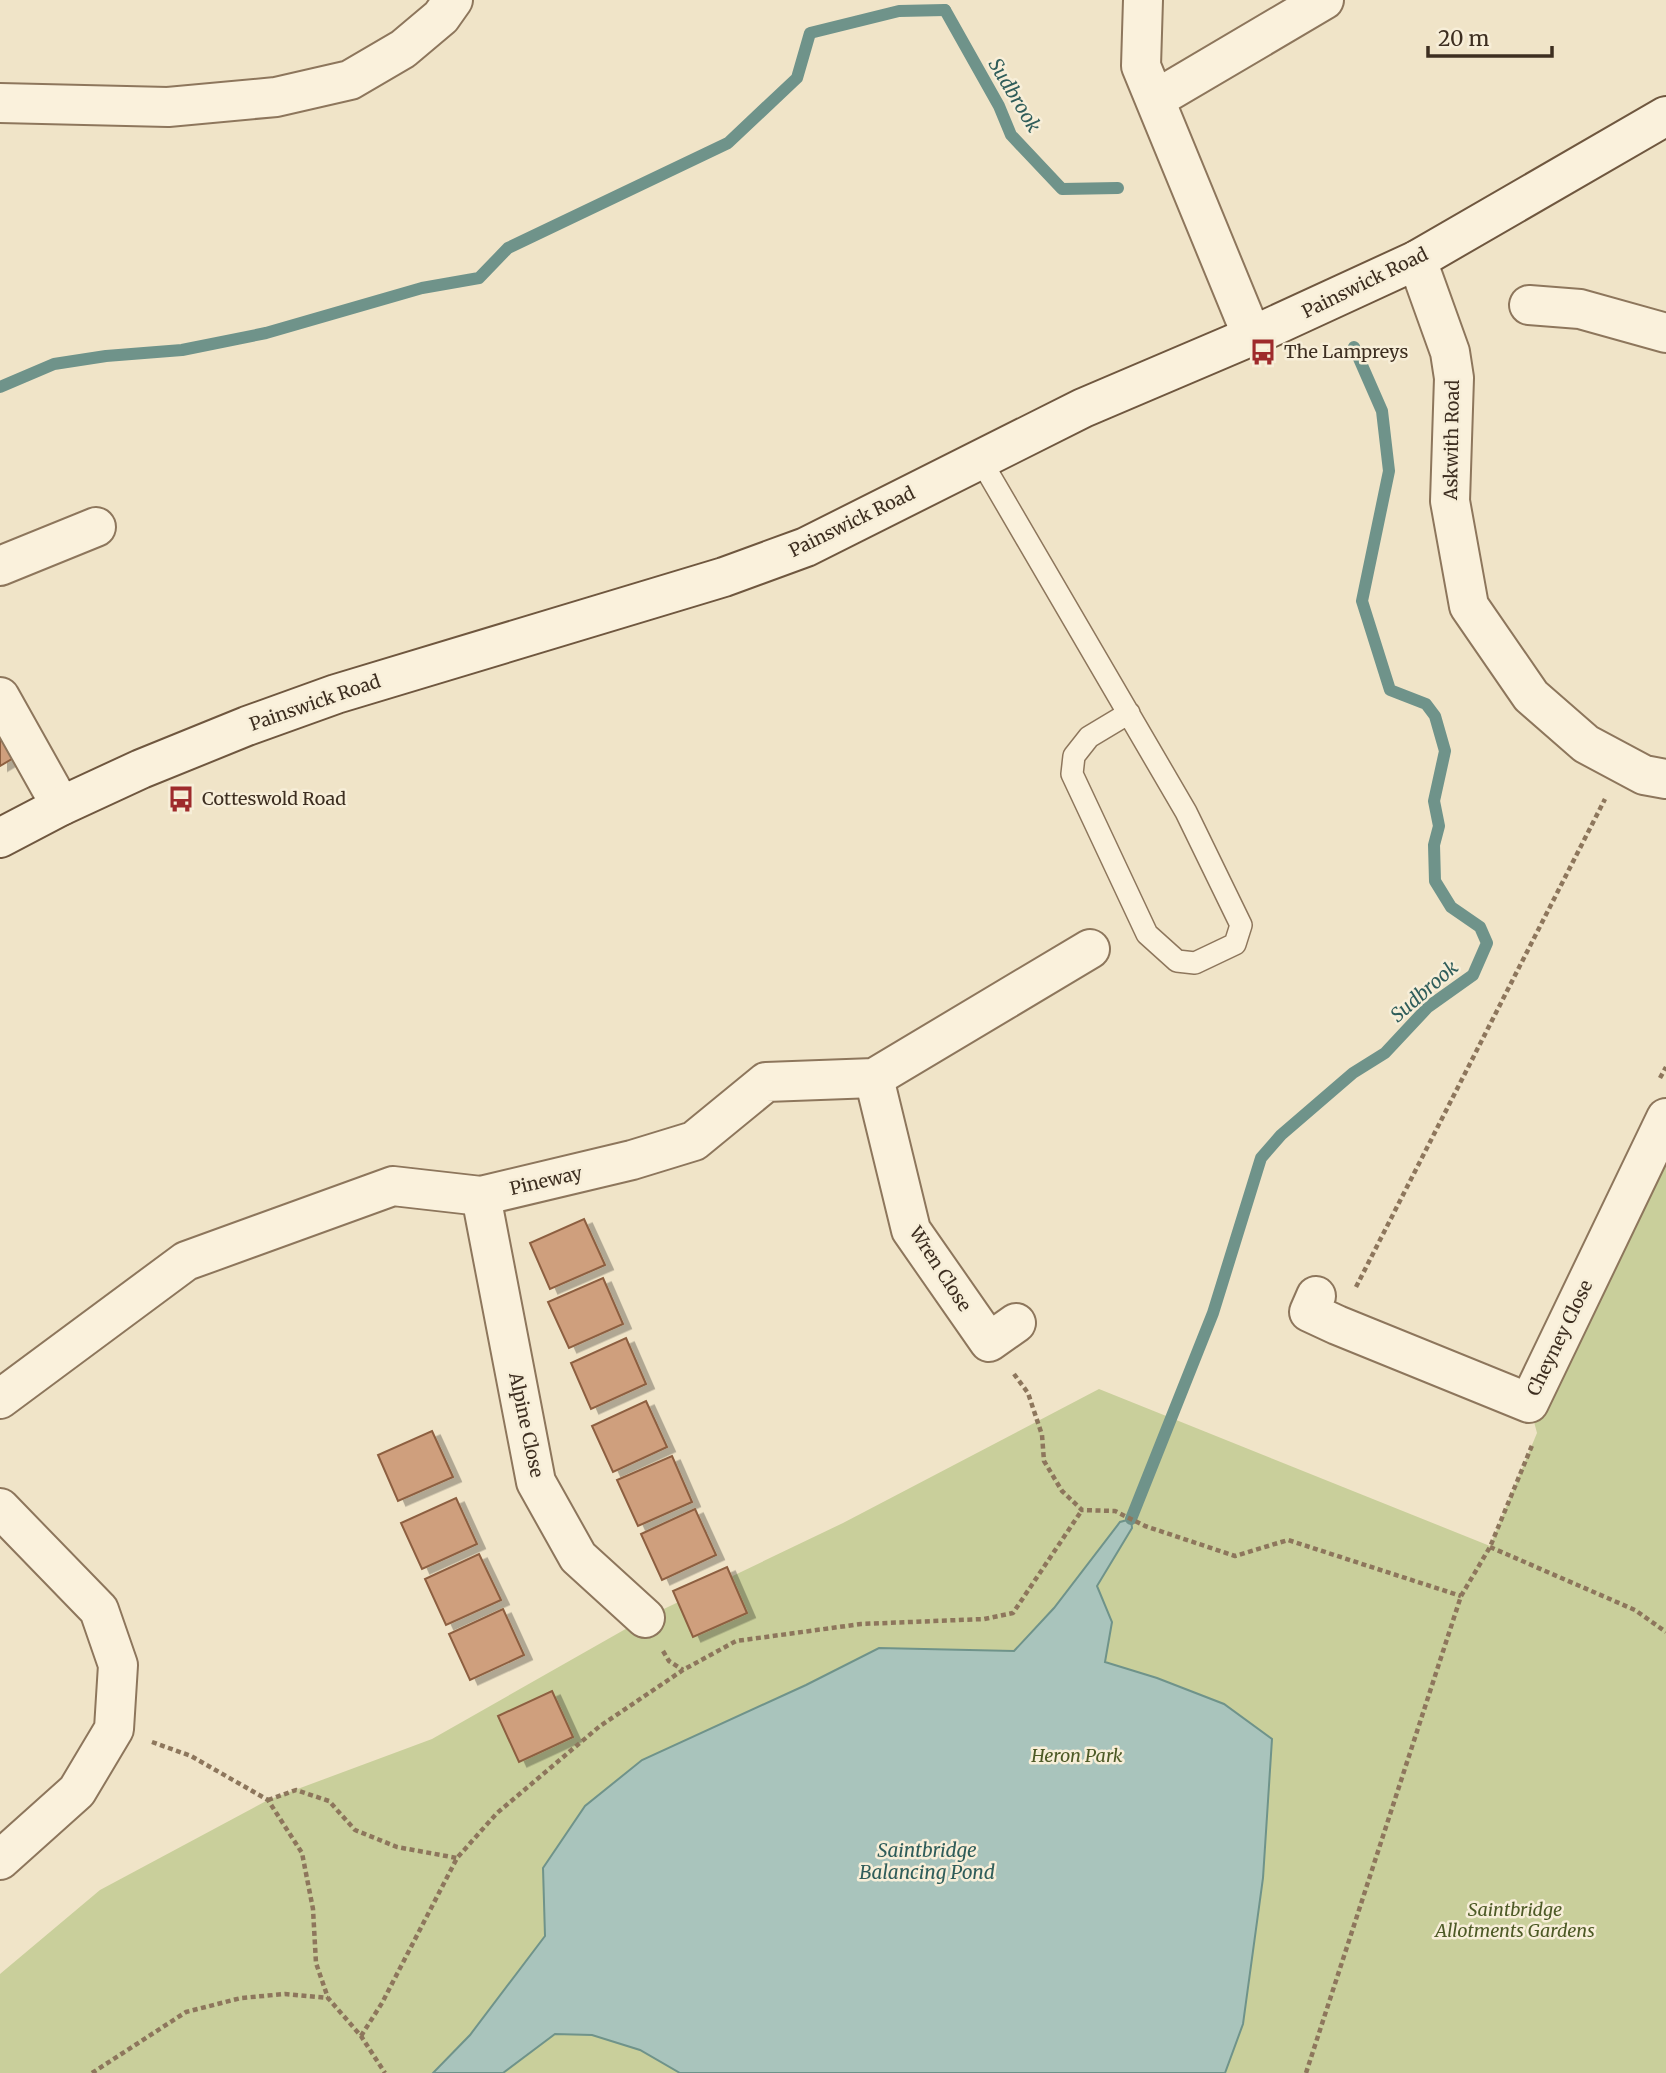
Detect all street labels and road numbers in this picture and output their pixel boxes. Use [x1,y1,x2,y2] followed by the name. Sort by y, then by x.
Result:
[1298,242,1431,323] street label: Painswick Road
[1439,379,1464,501] street label: Askwith Road
[785,481,918,562] street label: Painswick Road
[246,669,383,736] street label: Painswick Road
[507,1161,585,1200] street label: Pineway
[904,1221,976,1316] street label: Wren Close
[1522,1276,1597,1399] street label: Cheyney Close
[504,1369,549,1480] street label: Alpine Close

